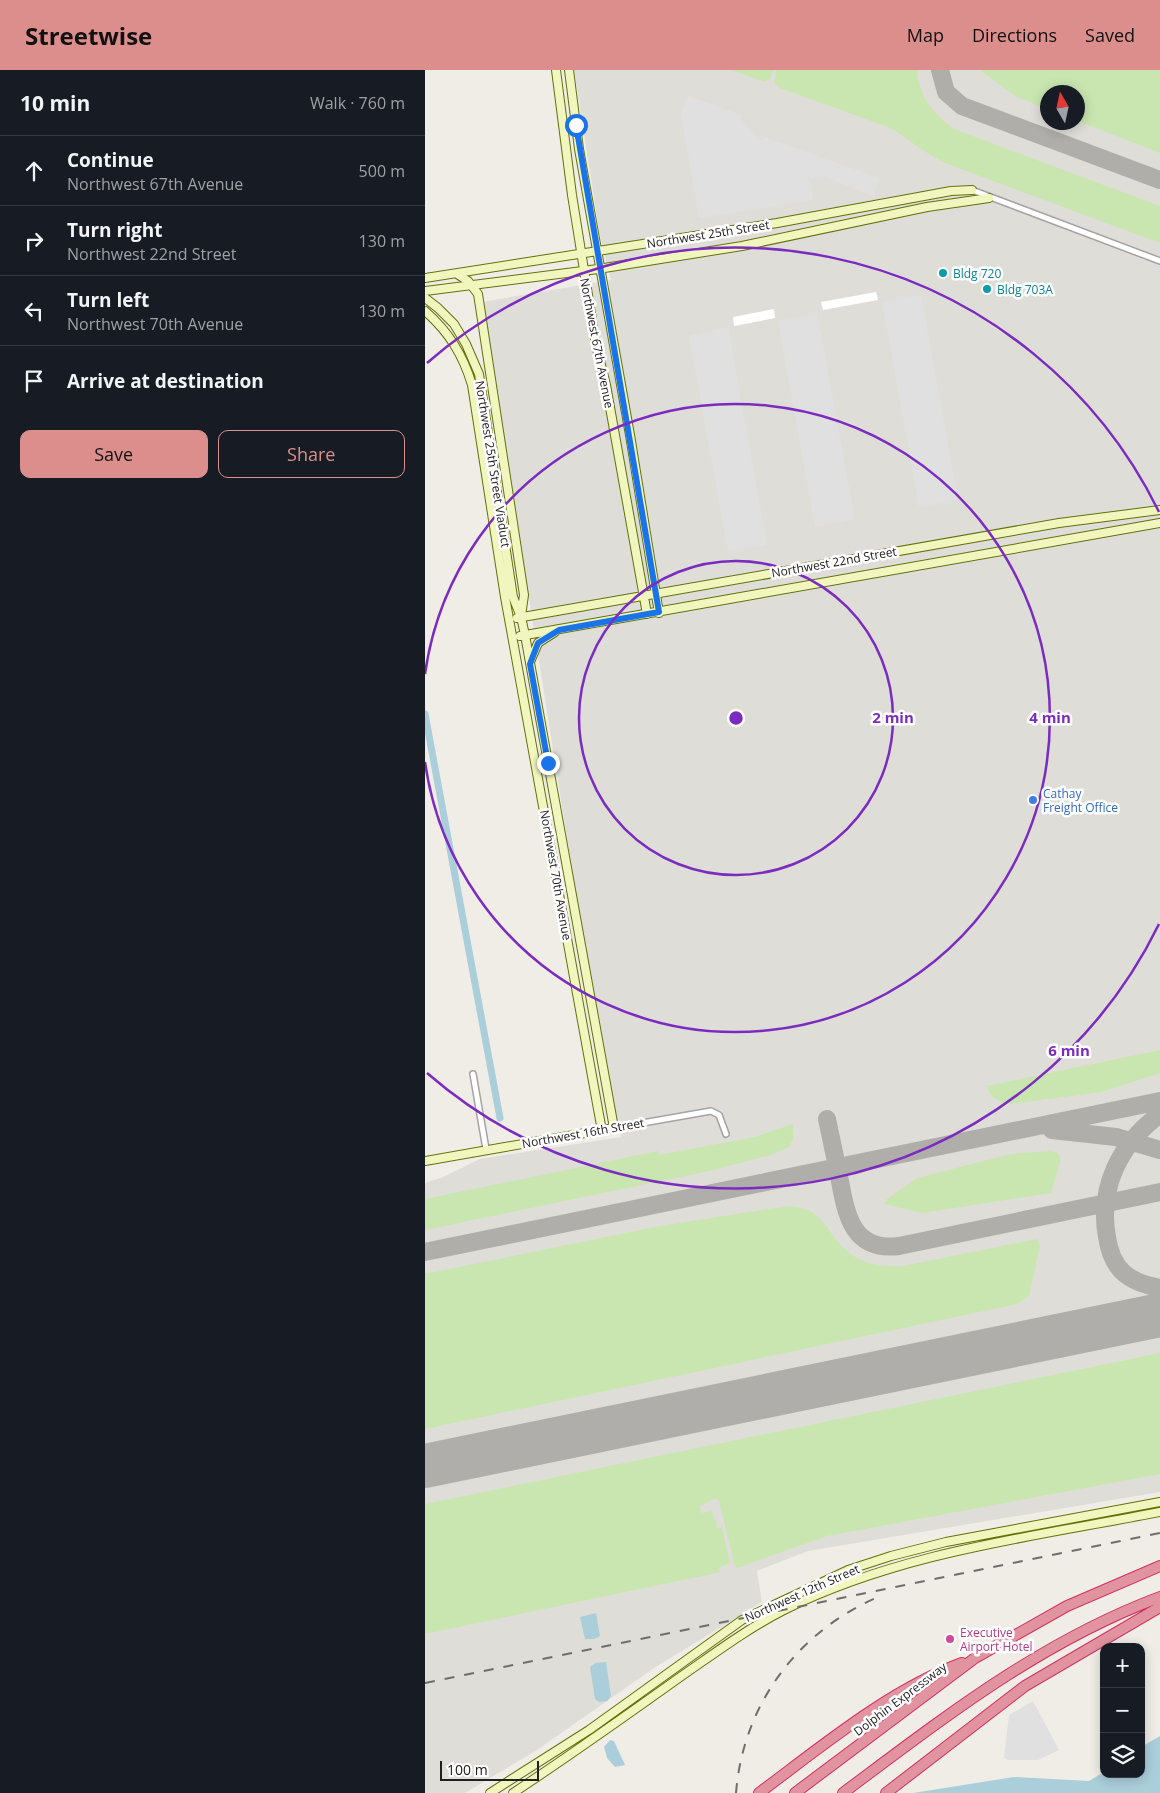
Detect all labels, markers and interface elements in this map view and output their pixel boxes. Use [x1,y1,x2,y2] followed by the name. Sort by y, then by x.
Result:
[25,19,152,52] text: Streetwise
[907,23,944,47] text: Map
[972,23,1057,47] text: Directions
[1085,23,1135,47] text: Saved
[1040,85,1085,130] north arrow
[20,89,90,117] text: 10 min
[310,92,405,114] text: Walk · 760 m
[565,114,588,137] route start
[67,147,154,173] text: Continue
[20,157,48,185] icon: ahead
[359,160,405,182] text: 500 m
[67,173,243,195] text: Northwest 67th Avenue
[645,216,771,252] street label: Northwest 25th Street
[67,217,162,243] text: Turn right
[20,227,48,255] icon: right
[359,230,405,252] text: 130 m
[67,243,236,265] text: Northwest 22nd Street
[953,265,1001,282] place label: Bldg 720
[937,267,949,279] marker: Bldg 720
[576,276,618,410] street label: Northwest 67th Avenue
[997,281,1053,298] place label: Bldg 703A
[981,283,993,295] marker: Bldg 703A
[67,287,149,313] text: Turn left
[20,297,48,325] icon: left
[359,300,405,322] text: 130 m
[67,313,243,335] text: Northwest 70th Avenue
[20,367,48,395] icon: arrive
[67,368,264,394] text: Arrive at destination
[471,379,515,549] street label: Northwest 25th Street Viaduct
[20,430,208,478] button: Save
[218,430,405,478] button: Share
[770,543,898,581] street label: Northwest 22nd Street
[872,707,914,727] text: 2 min
[1029,707,1071,727] text: 4 min
[727,709,745,727] centre of rings
[537,752,560,775] route end
[1043,785,1118,816] place label: Cathay Freight Office
[1027,794,1039,806] marker: Cathay Freight Office
[536,808,576,942] street label: Northwest 70th Avenue
[1048,1040,1090,1060] text: 6 min
[520,1114,646,1152] street label: Northwest 16th Street
[742,1560,862,1626] street label: Northwest 12th Street
[960,1624,1033,1655] place label: Executive Airport Hotel
[944,1633,956,1645] marker: Executive Airport Hotel
[1100,1643,1145,1778] map controls
[1100,1643,1145,1688] button: +
[850,1658,951,1740] street label: Dolphin Expressway
[1100,1688,1145,1733] button: −
[1100,1733,1145,1778] button: layers
[440,1758,539,1781] scale bar
[447,1760,488,1779] text: 100 m

